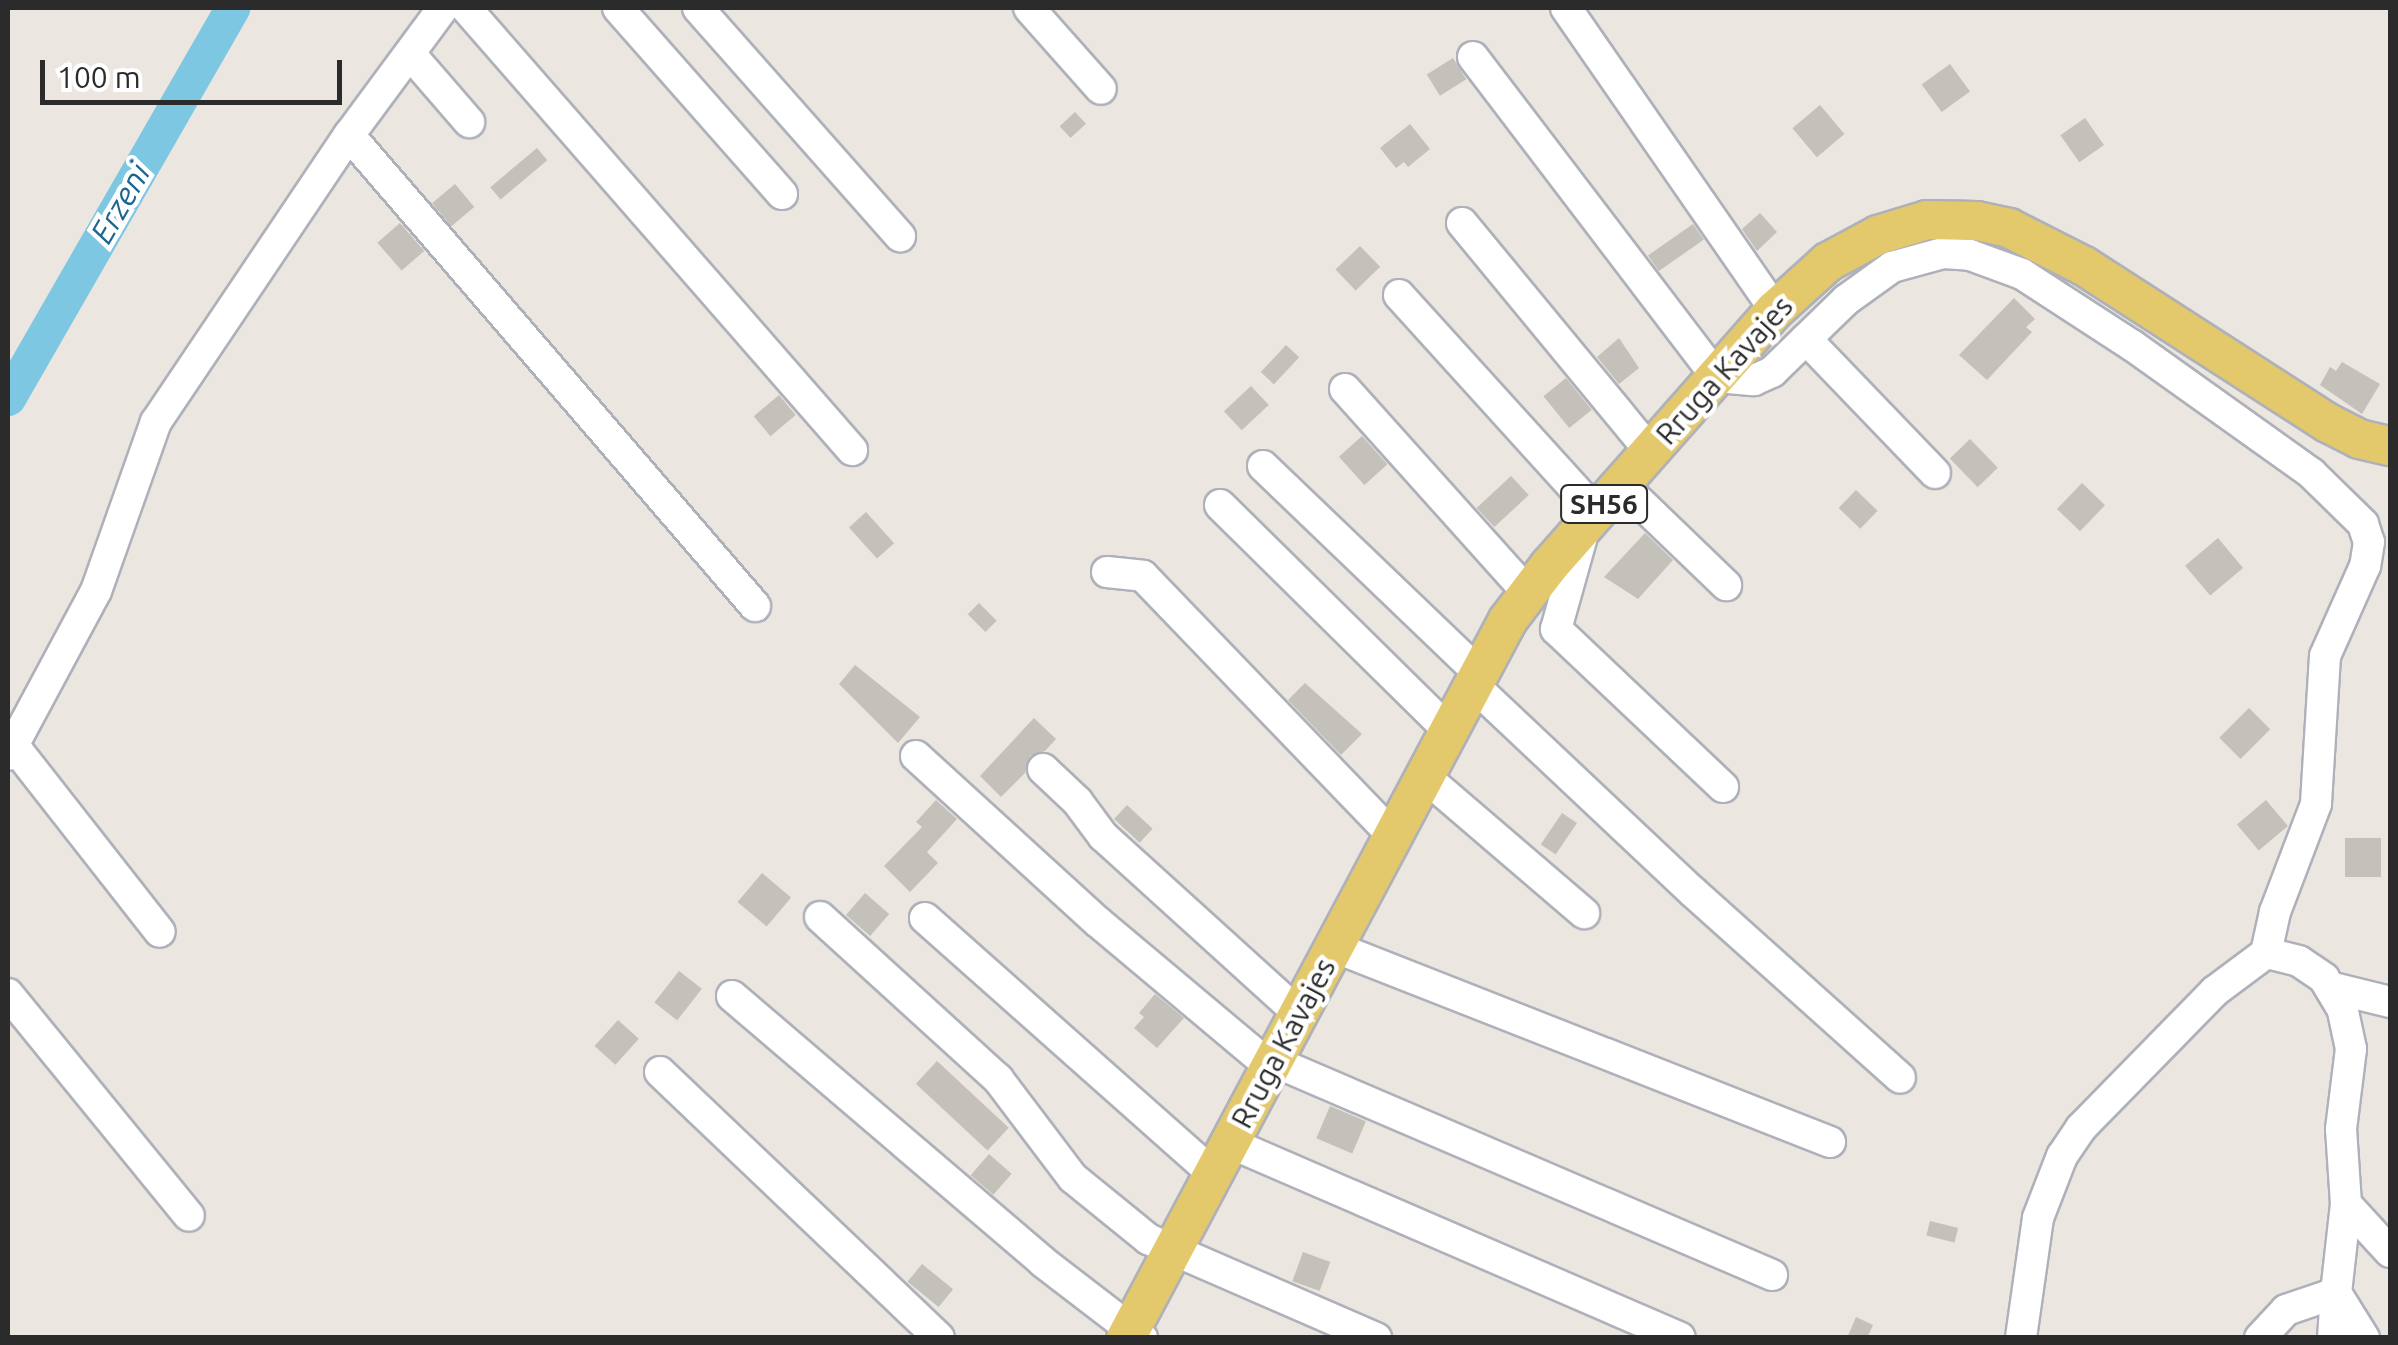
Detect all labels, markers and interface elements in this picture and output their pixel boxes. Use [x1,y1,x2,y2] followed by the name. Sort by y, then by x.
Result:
[45,40,348,102] scale bar
[57,60,141,94] text: 100 m
[82,156,158,250] water label: Erzeni
[1648,288,1800,452] street label: Rruga Kavajes
[1559,481,1649,527] road number: SH56
[1223,952,1343,1134] street label: Rruga Kavajes

